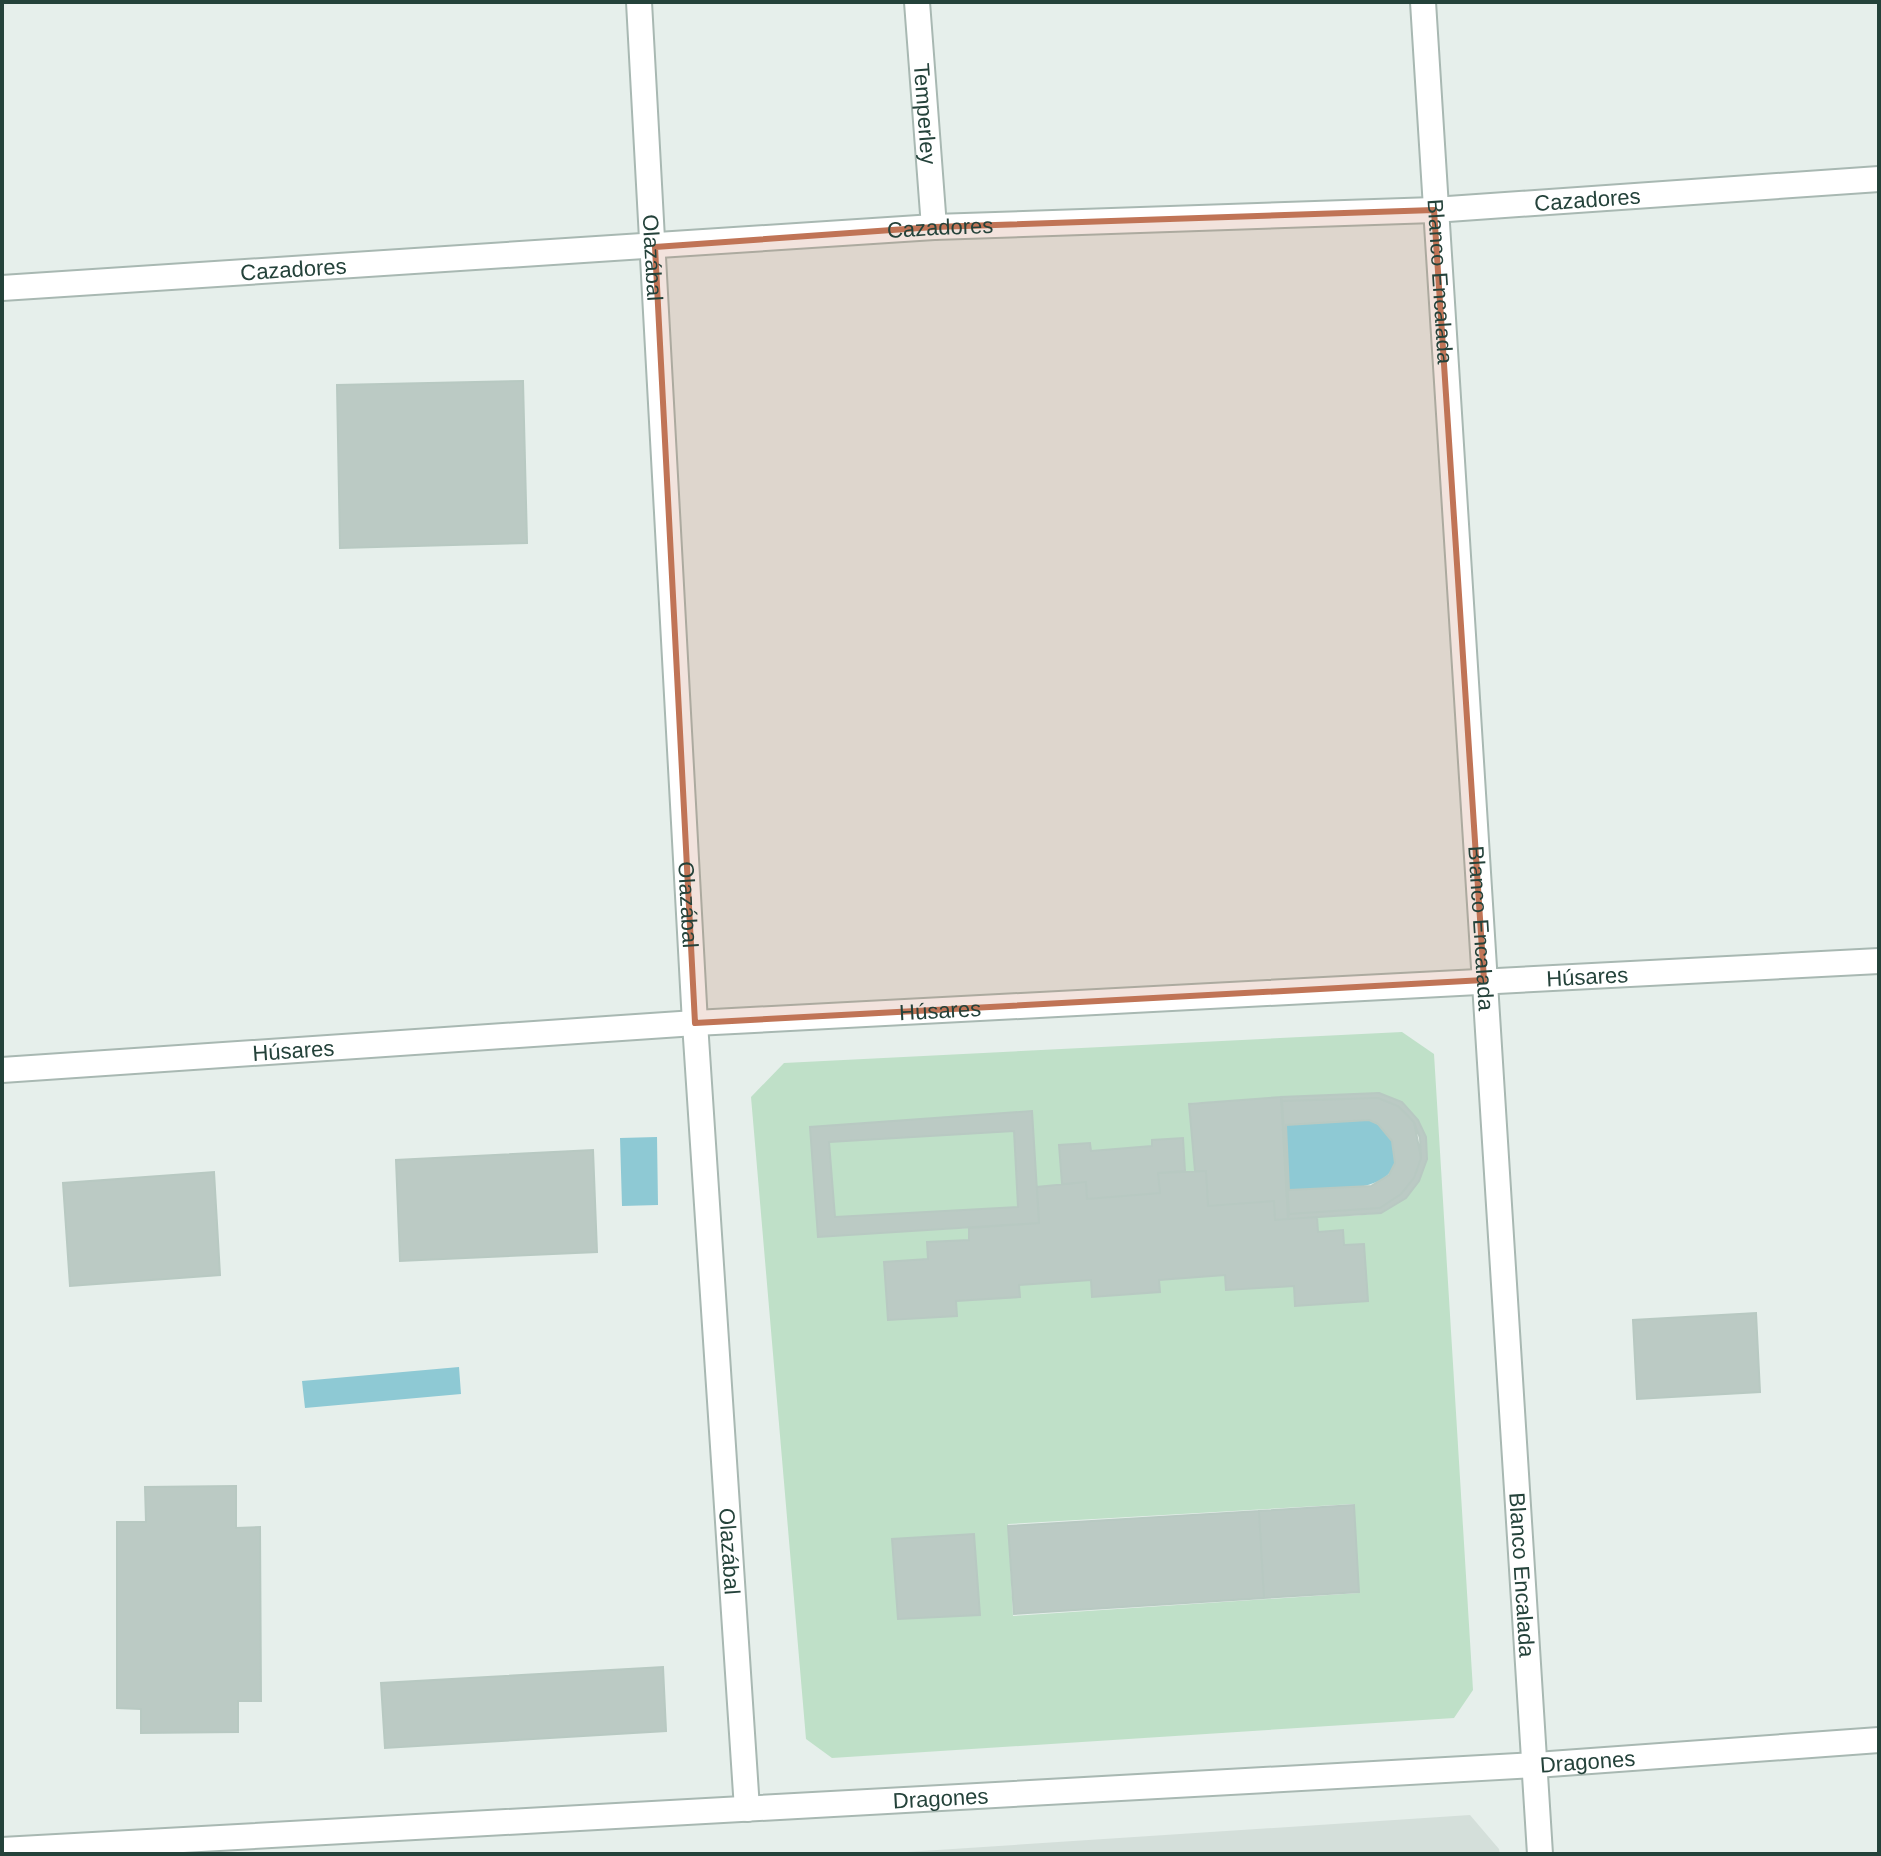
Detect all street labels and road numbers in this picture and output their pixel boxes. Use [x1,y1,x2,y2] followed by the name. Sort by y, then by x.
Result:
[909,62,942,165] street label: Temperley
[1533,183,1641,215] street label: Cazadores
[1423,198,1458,365] street label: Blanco Encalada
[886,212,994,243] street label: Cazadores
[638,214,668,302] street label: Olazábal
[239,253,347,285] street label: Cazadores
[1464,845,1499,1012] street label: Blanco Encalada
[674,861,703,949] street label: Olazábal
[1546,962,1629,991] street label: Húsares
[898,996,982,1025] street label: Húsares
[252,1035,335,1065] street label: Húsares
[1505,1492,1540,1659] street label: Blanco Encalada
[715,1507,745,1595] street label: Olazábal
[1539,1745,1636,1777] street label: Dragones
[892,1783,989,1813] street label: Dragones

